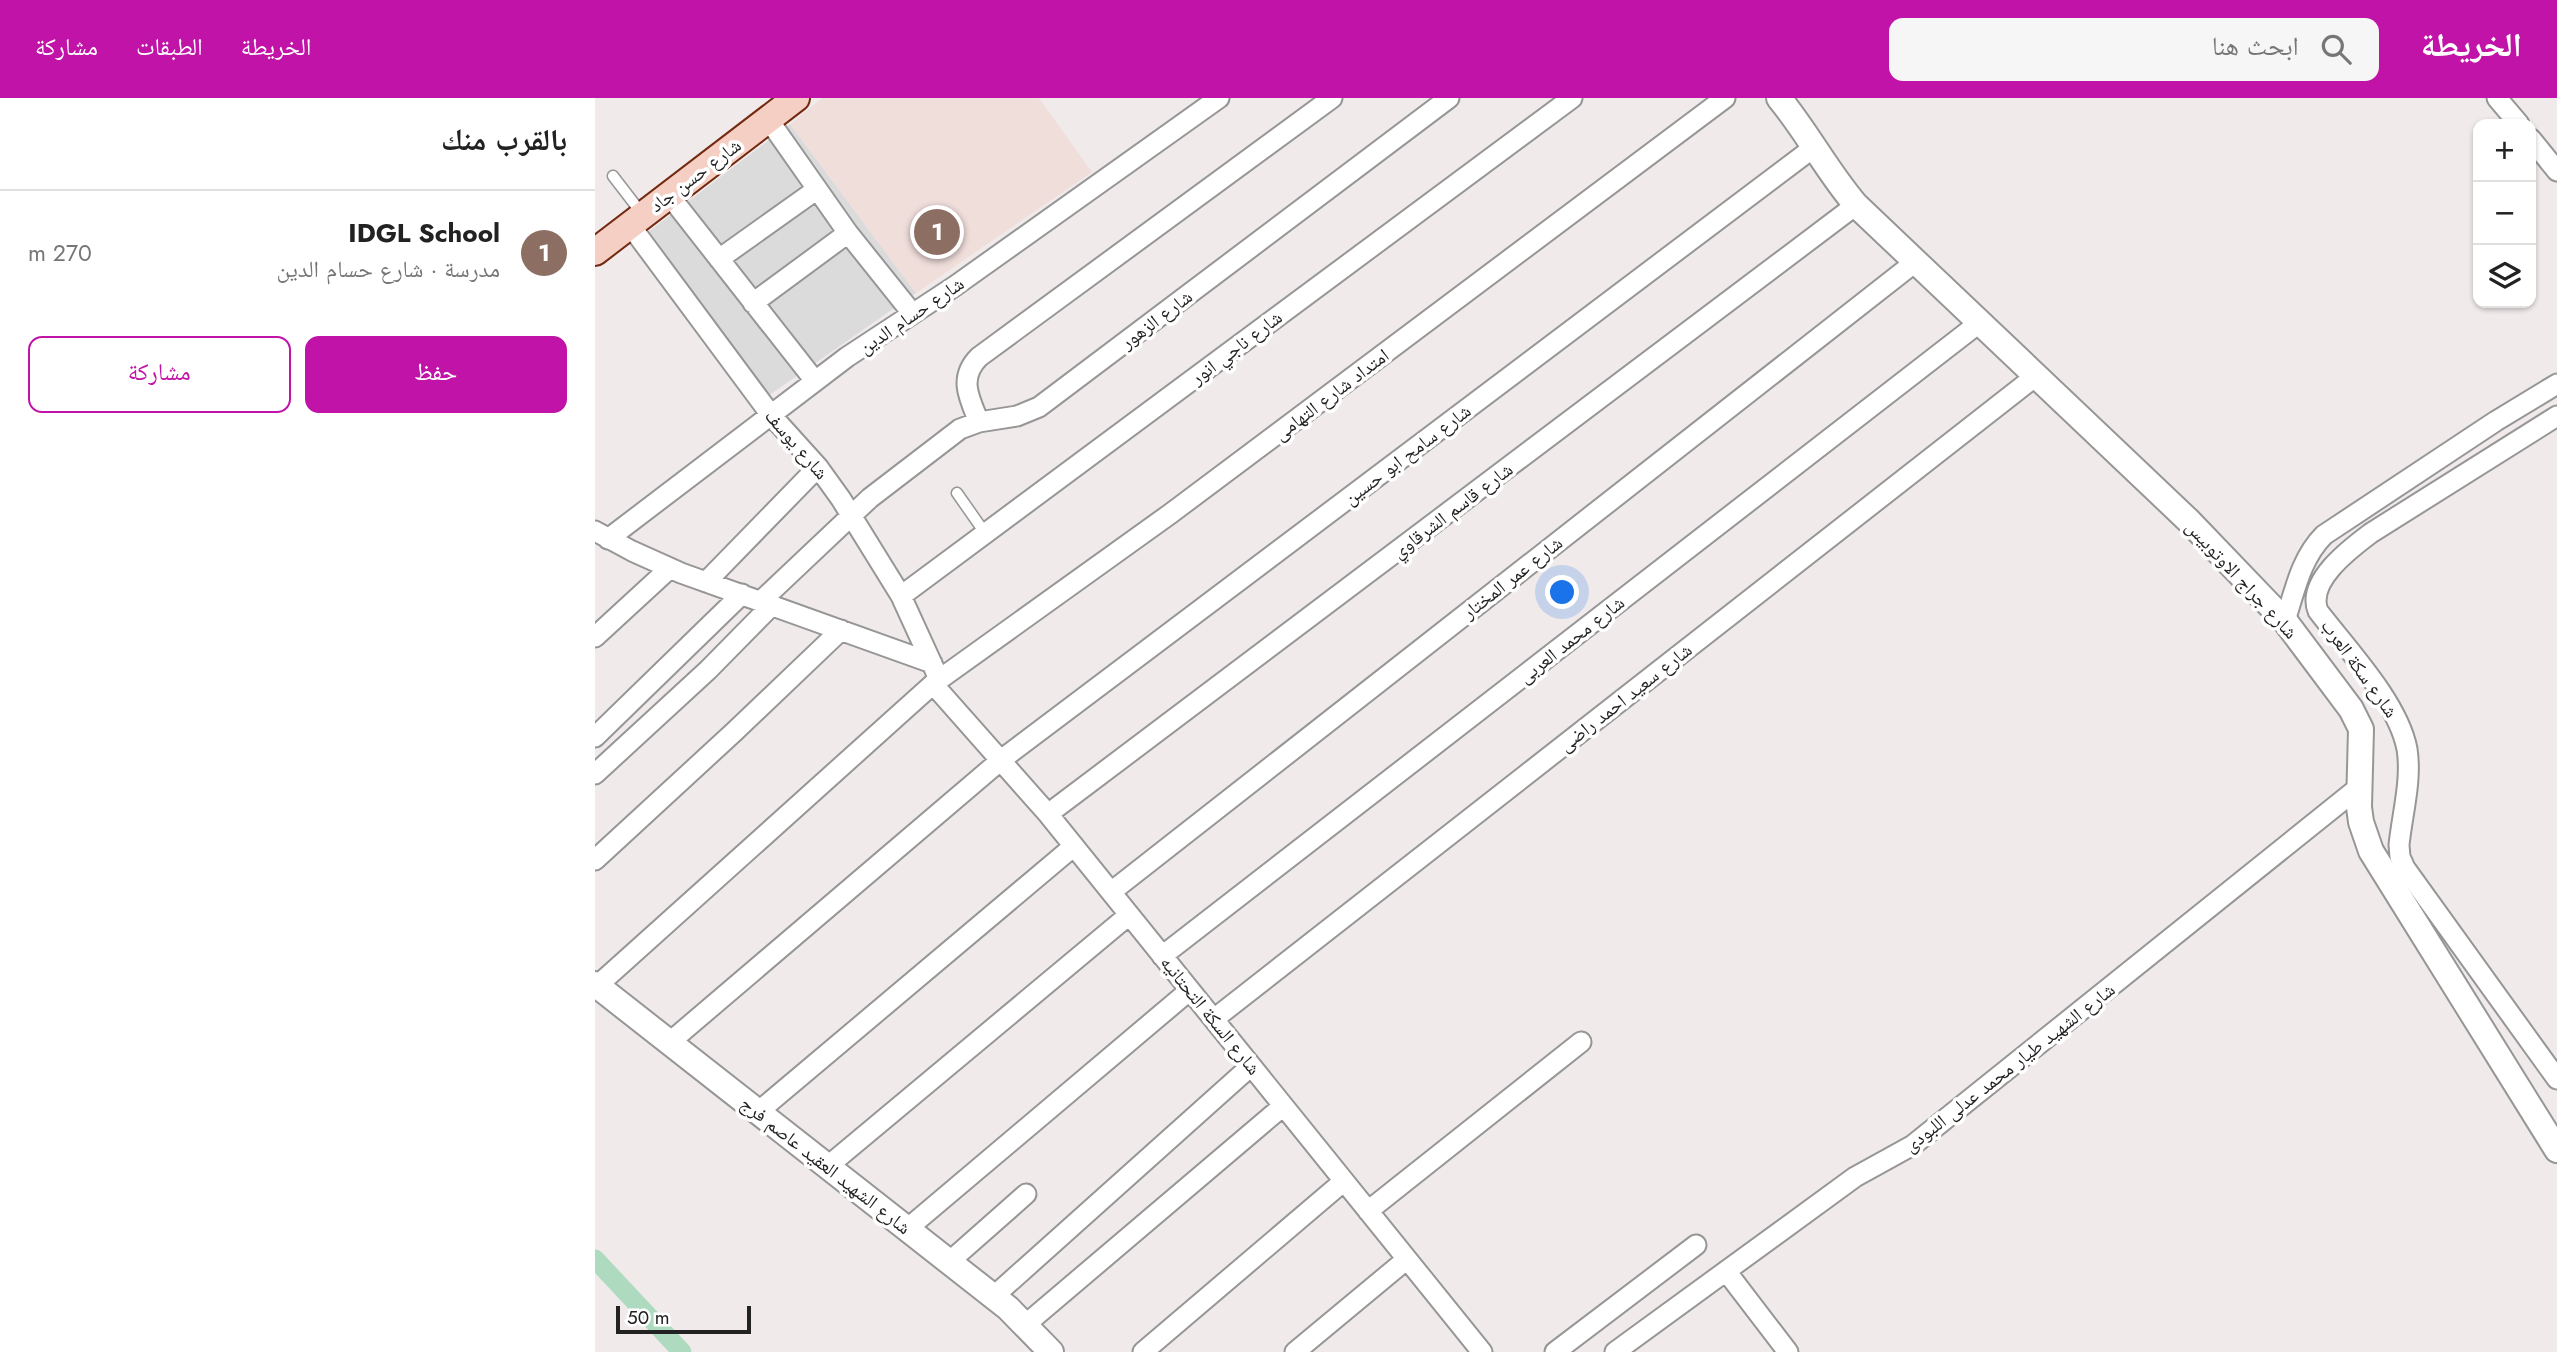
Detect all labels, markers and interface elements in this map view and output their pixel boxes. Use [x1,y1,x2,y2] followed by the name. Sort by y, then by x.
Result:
[1889,18,2379,81] search box
[2421,21,2522,68] text: الخريطة
[2212,27,2299,65] text: ابحث هنا
[35,29,98,64] text: مشاركة
[136,29,203,64] text: الطبقات
[241,29,311,64] text: الخريطة
[2317,30,2355,68] icon: search
[441,118,567,161] text: بالقرب منك
[2473,119,2536,308] map controls
[2473,119,2536,182] button: +
[644,132,747,219] street label: شارع حسن جاد
[2473,182,2536,245] button: −
[914,206,960,258] pin: 1
[348,214,500,252] text: IDGL School
[28,236,92,270] text: 270 m
[538,236,550,270] text: 1
[2473,245,2536,308] button: layers
[276,252,500,286] text: مدرسة · شارع حسام الدين
[853,270,969,361] street label: شارع حسام الدين
[1114,283,1198,356] street label: شارع الزهور
[1184,304,1289,393] street label: شارع ناجي انور
[28,336,291,413] button: مشاركة
[305,336,567,413] button: حفظ
[1268,342,1395,447] street label: امتداد شارع التهامى
[1338,398,1477,511] street label: شارع سامح ابو حسين
[758,403,835,485] street label: شارع يوسف
[1386,456,1519,566] street label: شارع قاسم الشرقاوي
[2179,514,2304,645] street label: شارع جراج الاوتوبيس
[1456,530,1568,626] street label: شارع عمر المختار
[1545,575,1579,609] your location
[1513,589,1630,689] street label: شارع محمد العربى
[2315,613,2405,723] street label: شارع سكة العرب
[1553,637,1698,758] street label: شارع سعيد احمد راضى
[1154,950,1267,1081] street label: شارع السكة التحتانيه
[1898,976,2121,1159] street label: شارع الشهيد طيار محمد عدلى اللبودى
[735,1090,917,1241] street label: شارع الشهيد العقيد عاصم فرج
[616,1303,751,1335] scale bar
[627,1304,670,1331] text: 50 m

